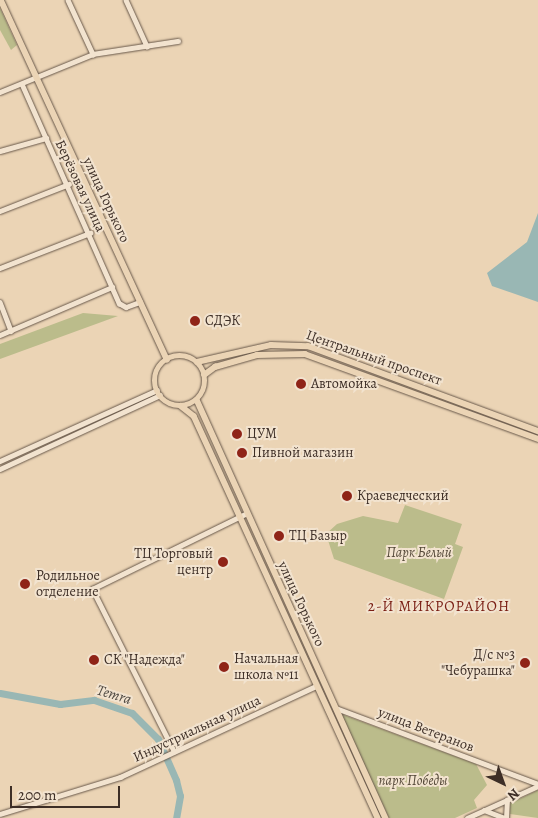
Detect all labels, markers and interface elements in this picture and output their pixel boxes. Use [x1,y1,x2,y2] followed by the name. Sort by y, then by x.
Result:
[51,137,109,235] street label: Берёзовая улица
[79,155,133,245] street label: улица Горького
[205,313,240,329] place label: СДЭК
[189,315,201,327] marker: СДЭК
[304,327,444,389] street label: Центральный проспект
[311,376,377,392] place label: Автомойка
[295,378,307,390] marker: Автомойка
[247,426,277,442] place label: ЦУМ
[231,428,243,440] marker: ЦУМ
[252,445,353,461] place label: Пивной магазин
[236,447,248,459] marker: Пивной магазин
[357,488,449,504] place label: Краеведческий
[341,490,353,502] marker: Краеведческий
[289,528,347,544] place label: ТЦ Базыр
[273,530,285,542] marker: ТЦ Базыр
[386,545,452,561] park label: Парк Белый
[134,546,213,578] place label: ТЦ Торговый центр
[217,556,229,568] marker: ТЦ Торговый центр
[274,559,328,649] street label: улица Горького
[36,568,100,600] place label: Родильное отделение
[18,577,32,591] marker: Родильное отделение
[366,598,512,616] district label: 2-Й МИКРОРАЙОН
[441,647,515,680] place label: Д/c №3 "Чебурашка"
[234,651,299,684] place label: Начальная школа №11
[104,652,185,668] place label: СК "Надежда"
[88,654,100,666] marker: СК "Надежда"
[519,657,531,669] marker: Д/c №3 "Чебурашка"
[218,661,230,673] marker: Начальная школа №11
[94,681,134,709] water label: Temra
[131,692,263,766] street label: Индустриальная улица
[376,704,476,756] street label: улица Ветеранов
[478,758,528,808] north arrow
[378,773,448,789] park label: парк Победы
[12,776,122,808] scale bar
[503,784,524,805] text: N
[18,785,57,805] text: 200 m

